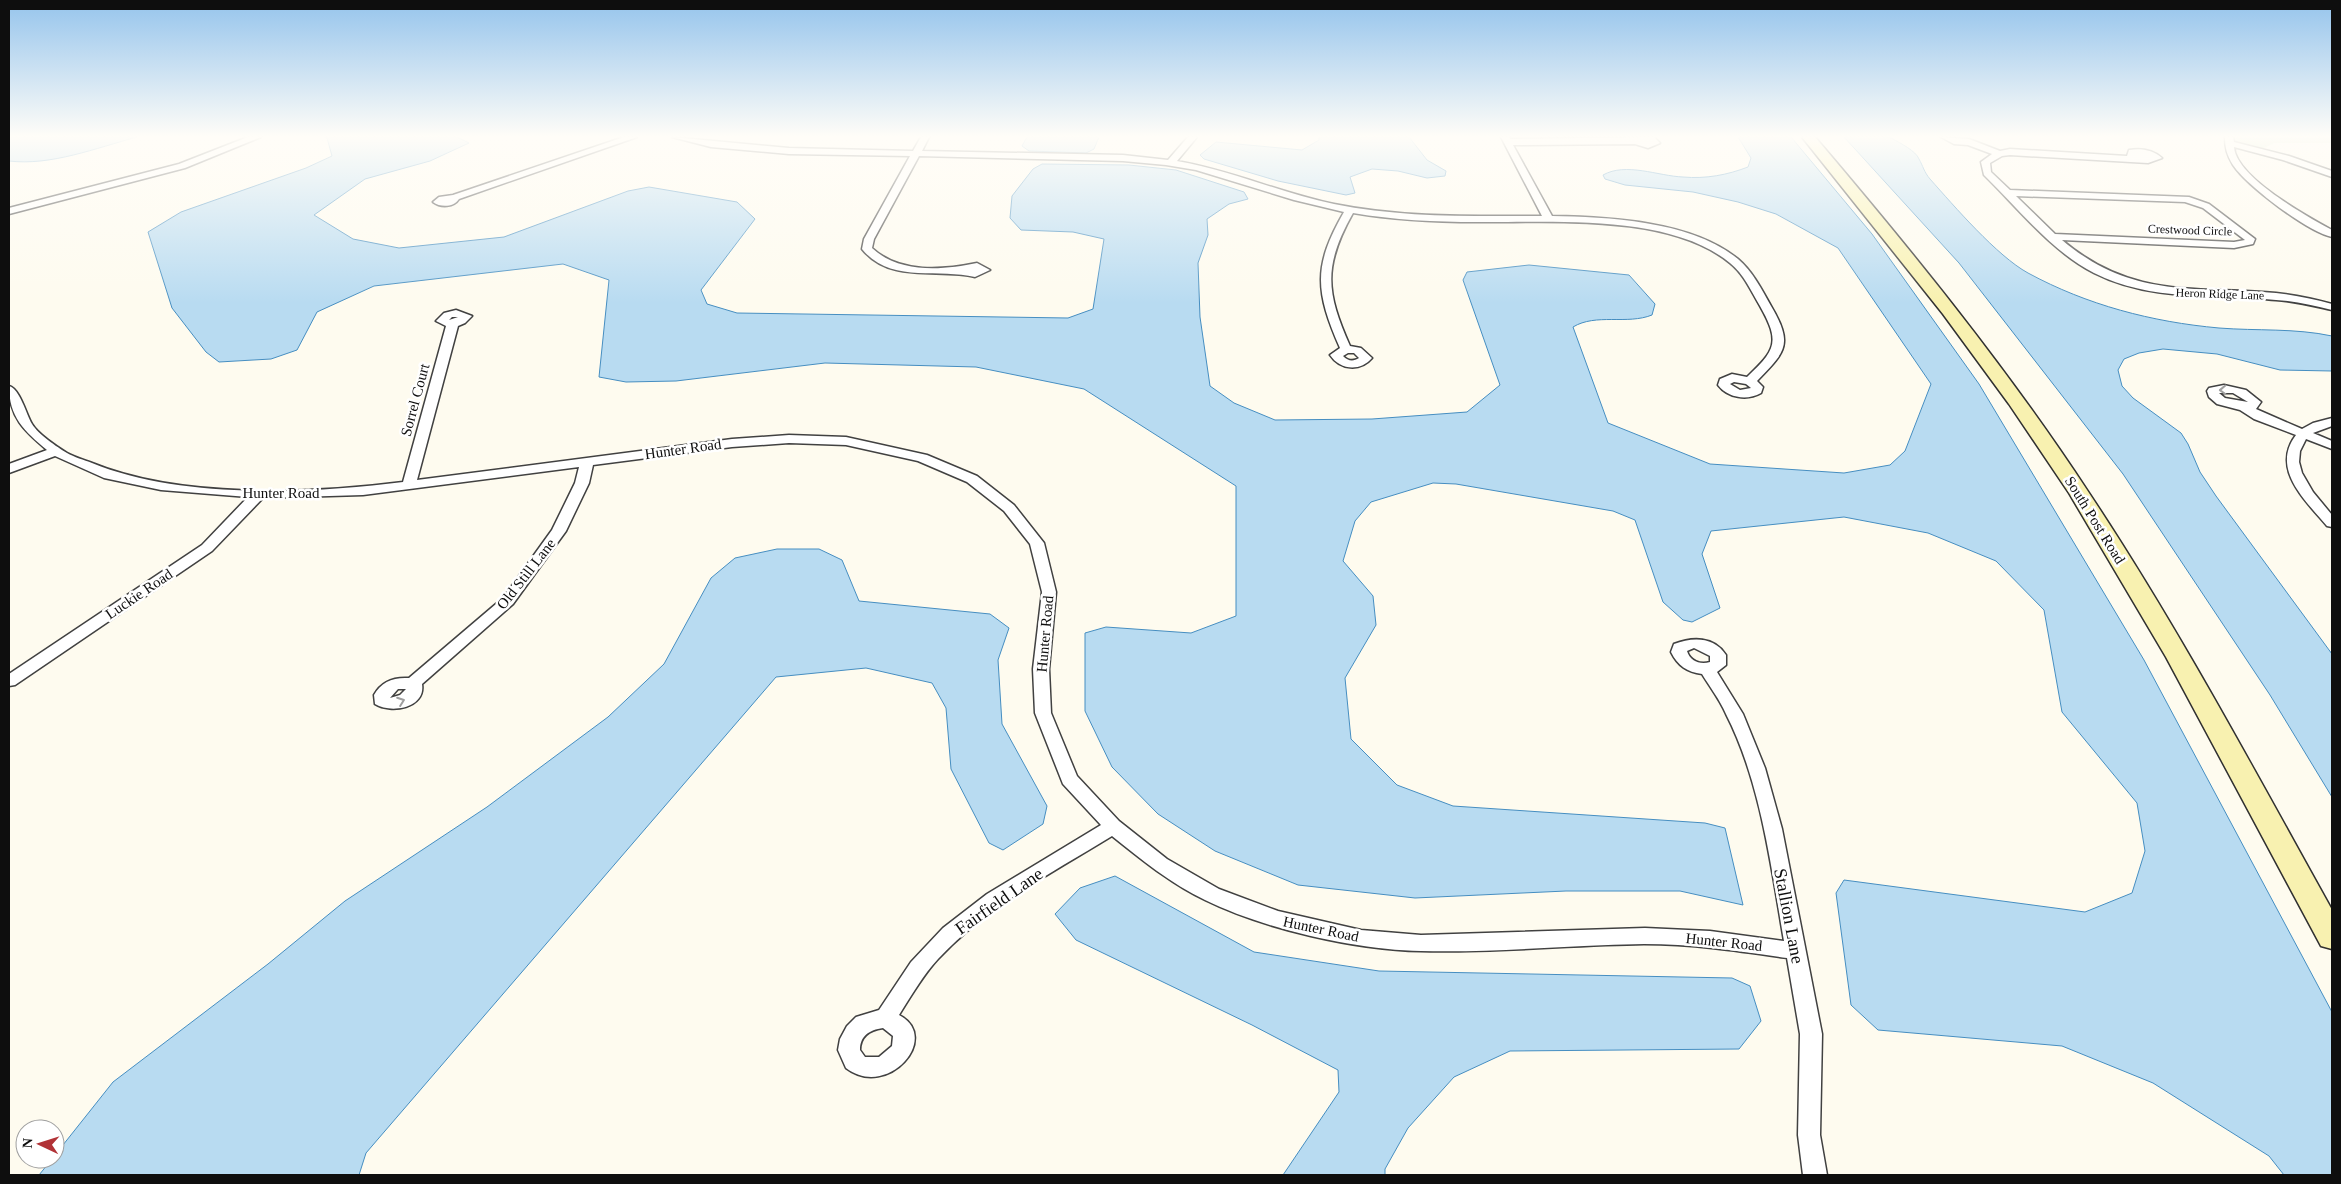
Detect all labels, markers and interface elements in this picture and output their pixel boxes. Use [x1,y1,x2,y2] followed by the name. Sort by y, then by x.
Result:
[2148,222,2232,238] street label: Crestwood Circle
[2175,285,2265,303] street label: Heron Ridge Lane
[398,361,433,438] street label: Sorrel Court
[2219,385,2227,396] one-way arrow
[644,436,723,462] street label: Hunter Road
[2062,473,2129,567] street label: South Post Road
[242,485,320,501] street label: Hunter Road
[494,535,559,612] street label: Old Still Lane
[103,566,176,622] street label: Luckie Road
[1034,594,1056,673] street label: Hunter Road
[396,697,405,707] one-way arrow
[951,863,1047,939] street label: Fairfield Lane
[1770,867,1808,965] street label: Stallion Lane
[1282,913,1361,945] street label: Hunter Road
[1685,930,1764,954] street label: Hunter Road
[15,1119,65,1169] north arrow
[20,1138,35,1149] text: N

